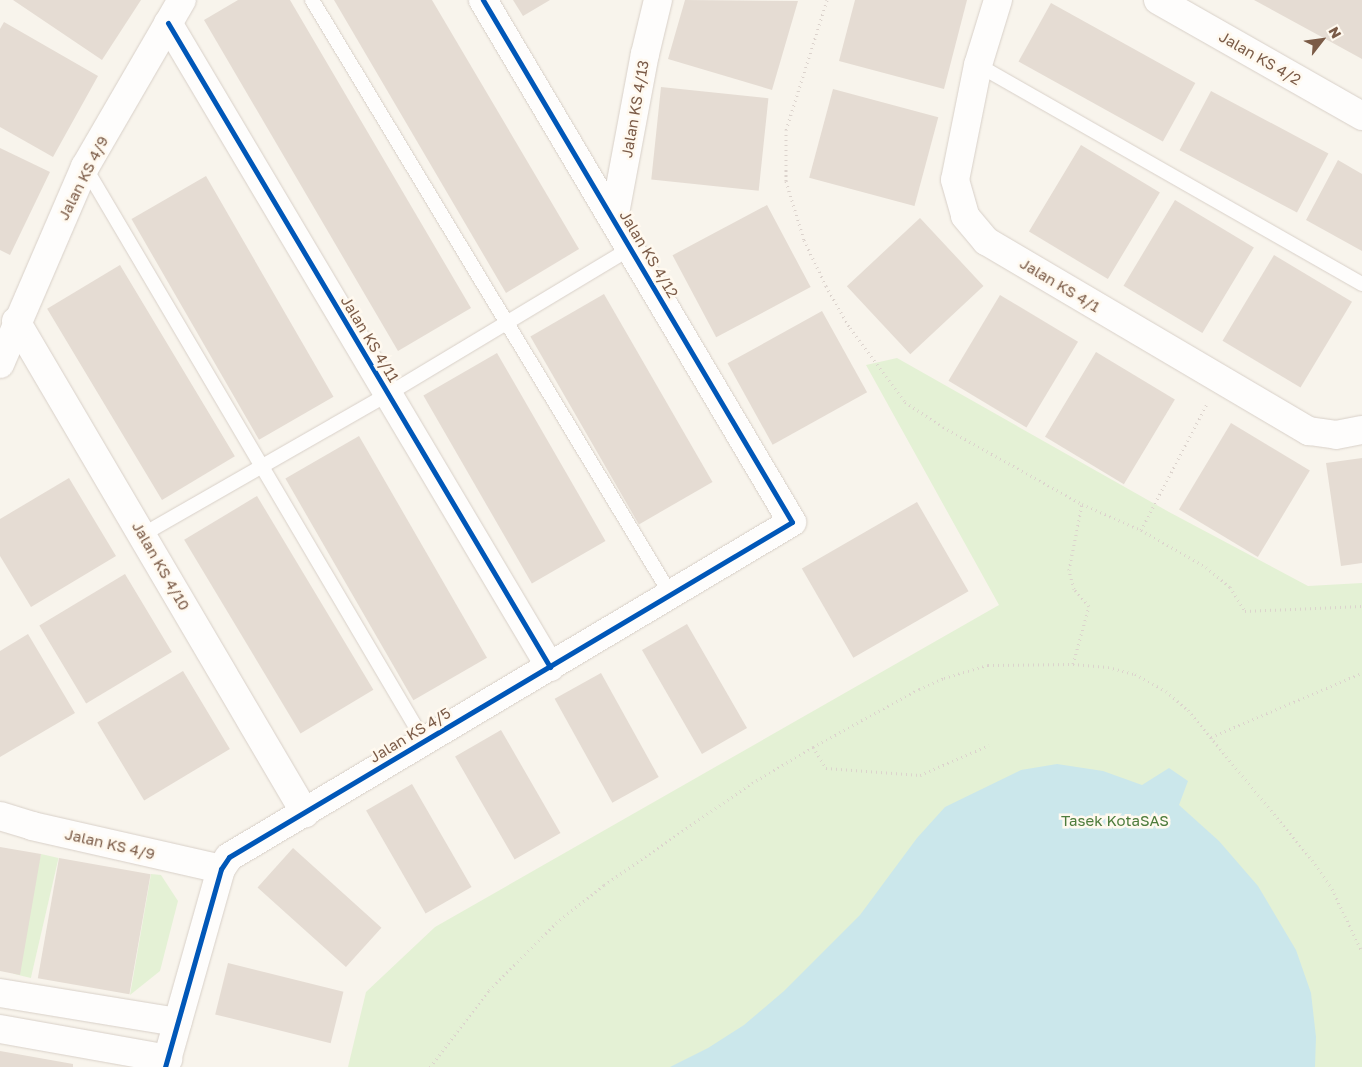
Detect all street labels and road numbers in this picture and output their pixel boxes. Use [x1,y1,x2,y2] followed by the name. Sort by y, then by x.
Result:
[1216,27,1304,89] street label: Jalan KS 4/2
[618,59,652,159] street label: Jalan KS 4/13
[54,133,112,223] street label: Jalan KS 4/9
[616,207,682,301] street label: Jalan KS 4/12
[1017,254,1103,316] street label: Jalan KS 4/1
[337,293,403,385] street label: Jalan KS 4/11
[128,518,194,614] street label: Jalan KS 4/10
[366,704,454,766] street label: Jalan KS 4/5
[63,825,157,863] street label: Jalan KS 4/9

